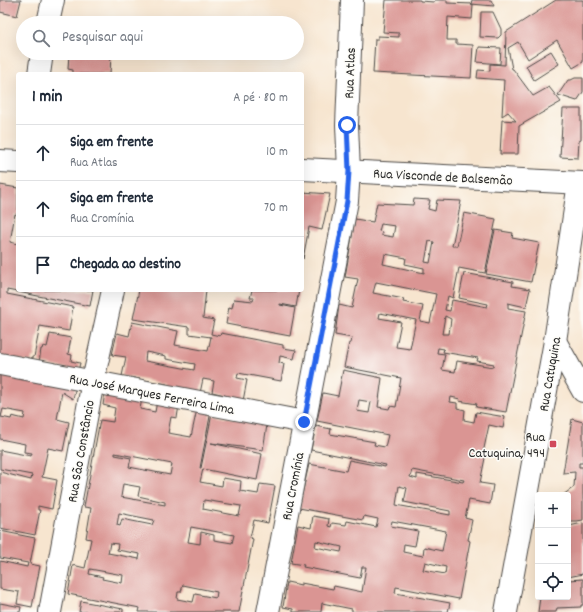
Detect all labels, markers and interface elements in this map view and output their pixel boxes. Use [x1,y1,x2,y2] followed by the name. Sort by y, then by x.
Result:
[16,16,304,60] search box
[30,27,52,49] icon: search
[62,27,143,49] text: Pesquisar aqui
[340,47,362,99] street label: Rua Atlas
[32,86,62,110] text: 1 min
[233,89,288,108] text: A pé · 80 m
[338,116,356,134] route start
[70,132,153,154] text: Siga em frente
[32,142,54,164] icon: ahead
[266,143,288,162] text: 10 m
[70,154,118,173] text: Rua Atlas
[373,164,513,192] street label: Rua Visconde de Balsemão
[70,188,153,210] text: Siga em frente
[32,198,54,220] icon: ahead
[264,199,288,218] text: 70 m
[70,210,134,229] text: Rua Cromínia
[32,254,54,276] icon: arrive
[70,254,181,276] text: Chegada ao destino
[535,335,567,413] street label: Rua Catuquina
[67,369,236,421] street label: Rua José Marques Ferreira Lima
[63,399,101,504] street label: Rua São Constâncio
[295,413,313,431] route end
[469,428,545,464] place label: Rua Catuquina, 494
[548,439,558,449] marker: Rua Catuquina, 494
[278,450,310,522] street label: Rua Cromínia
[535,492,571,600] map controls
[535,492,571,528] button: +
[535,528,571,564] button: −
[535,564,571,600] button: locate

